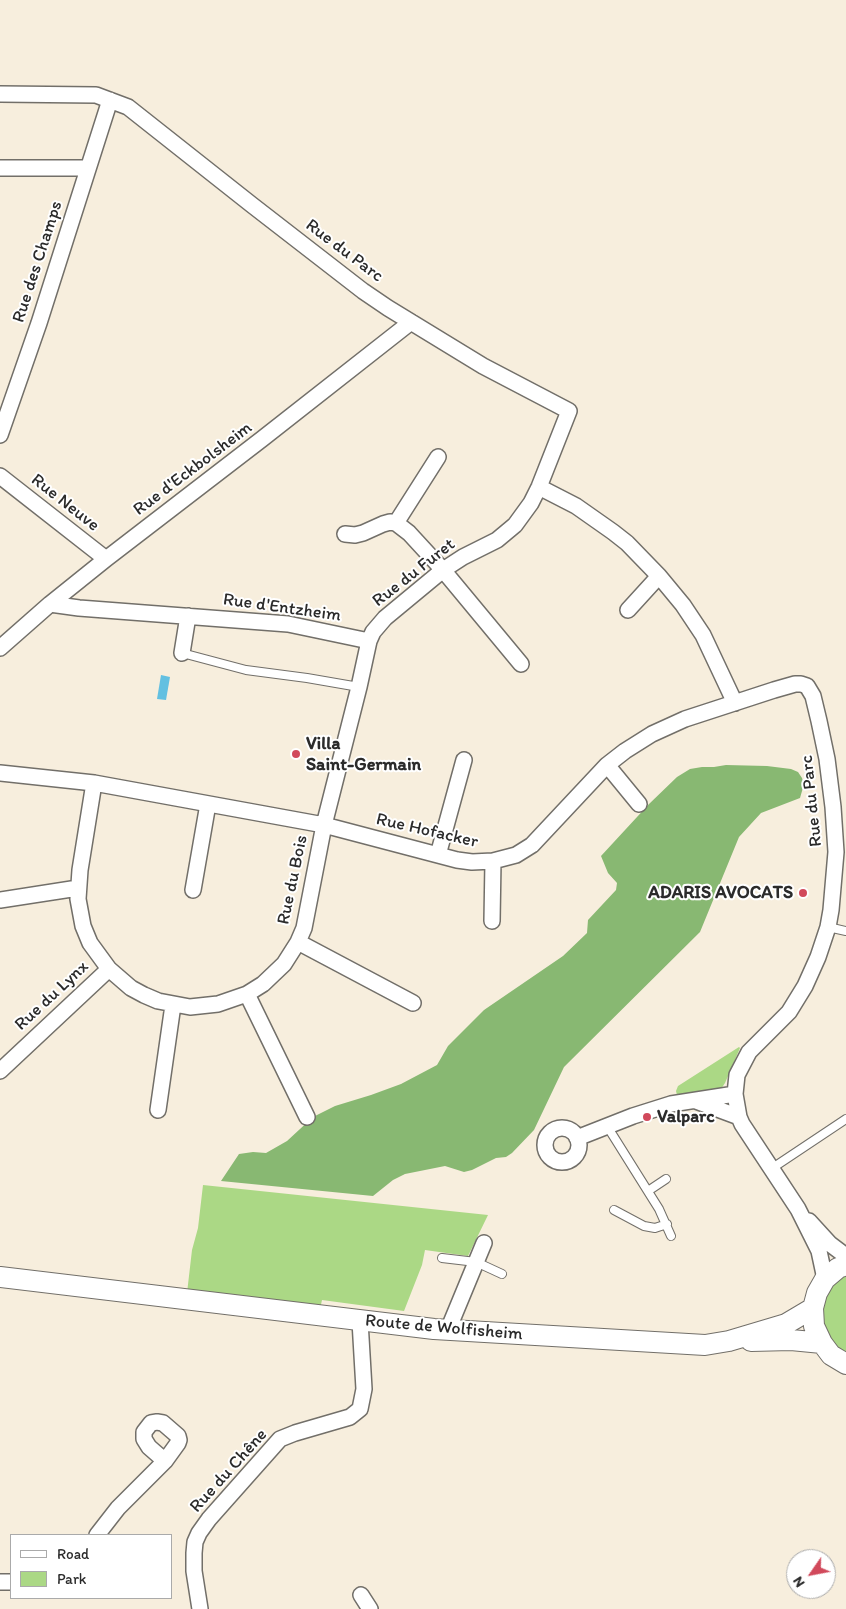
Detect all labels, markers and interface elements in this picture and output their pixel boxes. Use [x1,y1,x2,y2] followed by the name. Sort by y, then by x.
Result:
[8,198,68,326] street label: Rue des Champs
[301,215,387,287] street label: Rue du Parc
[129,417,257,521] street label: Rue d'Eckbolsheim
[26,470,104,536] street label: Rue Neuve
[368,534,460,612] street label: Rue du Furet
[222,589,342,627] street label: Rue d'Entzheim
[306,733,421,776] place label: Villa Saint-Germain
[290,748,302,760] marker: Villa Saint-Germain
[796,754,828,848] street label: Rue du Parc
[374,809,480,853] street label: Rue Hofacker
[273,833,313,927] street label: Rue du Bois
[648,882,793,904] place label: ADARIS AVOCATS
[797,887,809,899] marker: ADARIS AVOCATS
[11,956,93,1036] street label: Rue du Lynx
[657,1106,715,1128] place label: Valparc
[641,1111,653,1123] marker: Valparc
[364,1310,524,1346] street label: Route de Wolfisheim
[186,1425,272,1517] street label: Rue du Chêne
[10,1534,172,1599] legend
[57,1545,89,1563] text: Road
[786,1549,836,1599] north arrow
[57,1570,87,1588] text: Park
[789,1573,809,1590] text: N

